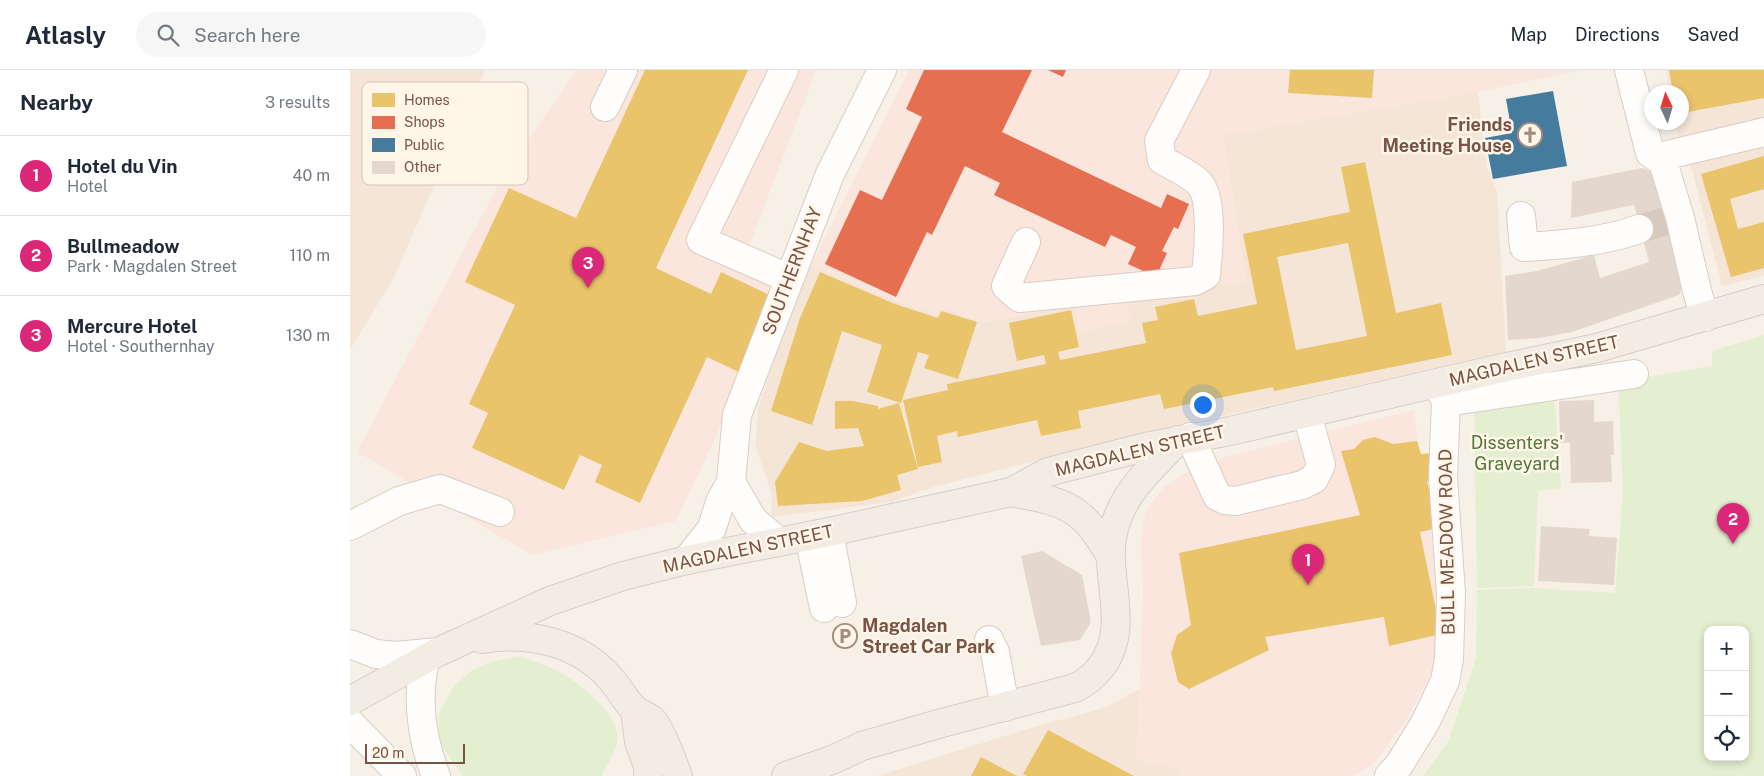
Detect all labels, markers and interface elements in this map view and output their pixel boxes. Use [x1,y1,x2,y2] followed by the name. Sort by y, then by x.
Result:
[136,12,486,57] search box
[25,21,106,49] text: Atlasly
[154,21,182,49] icon: search
[194,24,301,46] text: Search here
[1510,24,1547,45] text: Map
[1575,24,1660,45] text: Directions
[1688,24,1739,45] text: Saved
[362,82,528,185] legend
[1644,85,1689,130] north arrow
[20,90,93,115] text: Nearby
[404,92,450,108] text: Homes
[265,93,330,112] text: 3 results
[404,114,445,130] text: Shops
[1382,114,1512,156] place label: Friends Meeting House
[1517,122,1543,148] church icon: Friends Meeting House
[404,137,445,153] text: Public
[67,155,178,177] text: Hotel du Vin
[404,159,441,175] text: Other
[33,166,39,185] text: 1
[292,166,330,185] text: 40 m
[67,177,108,196] text: Hotel
[758,204,826,338] street label: SOUTHERNHAY
[67,235,179,257] text: Bullmeadow
[31,246,41,265] text: 2
[289,246,330,265] text: 110 m
[572,247,604,288] pin: 3
[67,257,237,276] text: Park · Magdalen Street
[67,315,197,337] text: Mercure Hotel
[31,326,41,345] text: 3
[286,326,330,345] text: 130 m
[1447,331,1621,390] street label: MAGDALEN STREET
[67,337,214,356] text: Hotel · Southernhay
[1190,392,1216,418] your location
[1053,421,1227,480] street label: MAGDALEN STREET
[1471,432,1563,474] park label: Dissenters' Graveyard
[1434,449,1459,635] street label: BULL MEADOW ROAD
[1717,503,1749,544] pin: 2
[661,520,835,577] street label: MAGDALEN STREET
[1292,544,1324,585] pin: 1
[862,615,996,657] place label: Magdalen Street Car Park
[832,623,858,649] parking icon: Magdalen Street Car Park
[1704,626,1749,761] map controls
[1704,626,1749,671] button: +
[1704,671,1749,716] button: −
[1704,716,1749,761] button: locate
[365,741,465,764] scale bar
[372,745,404,761] text: 20 m

